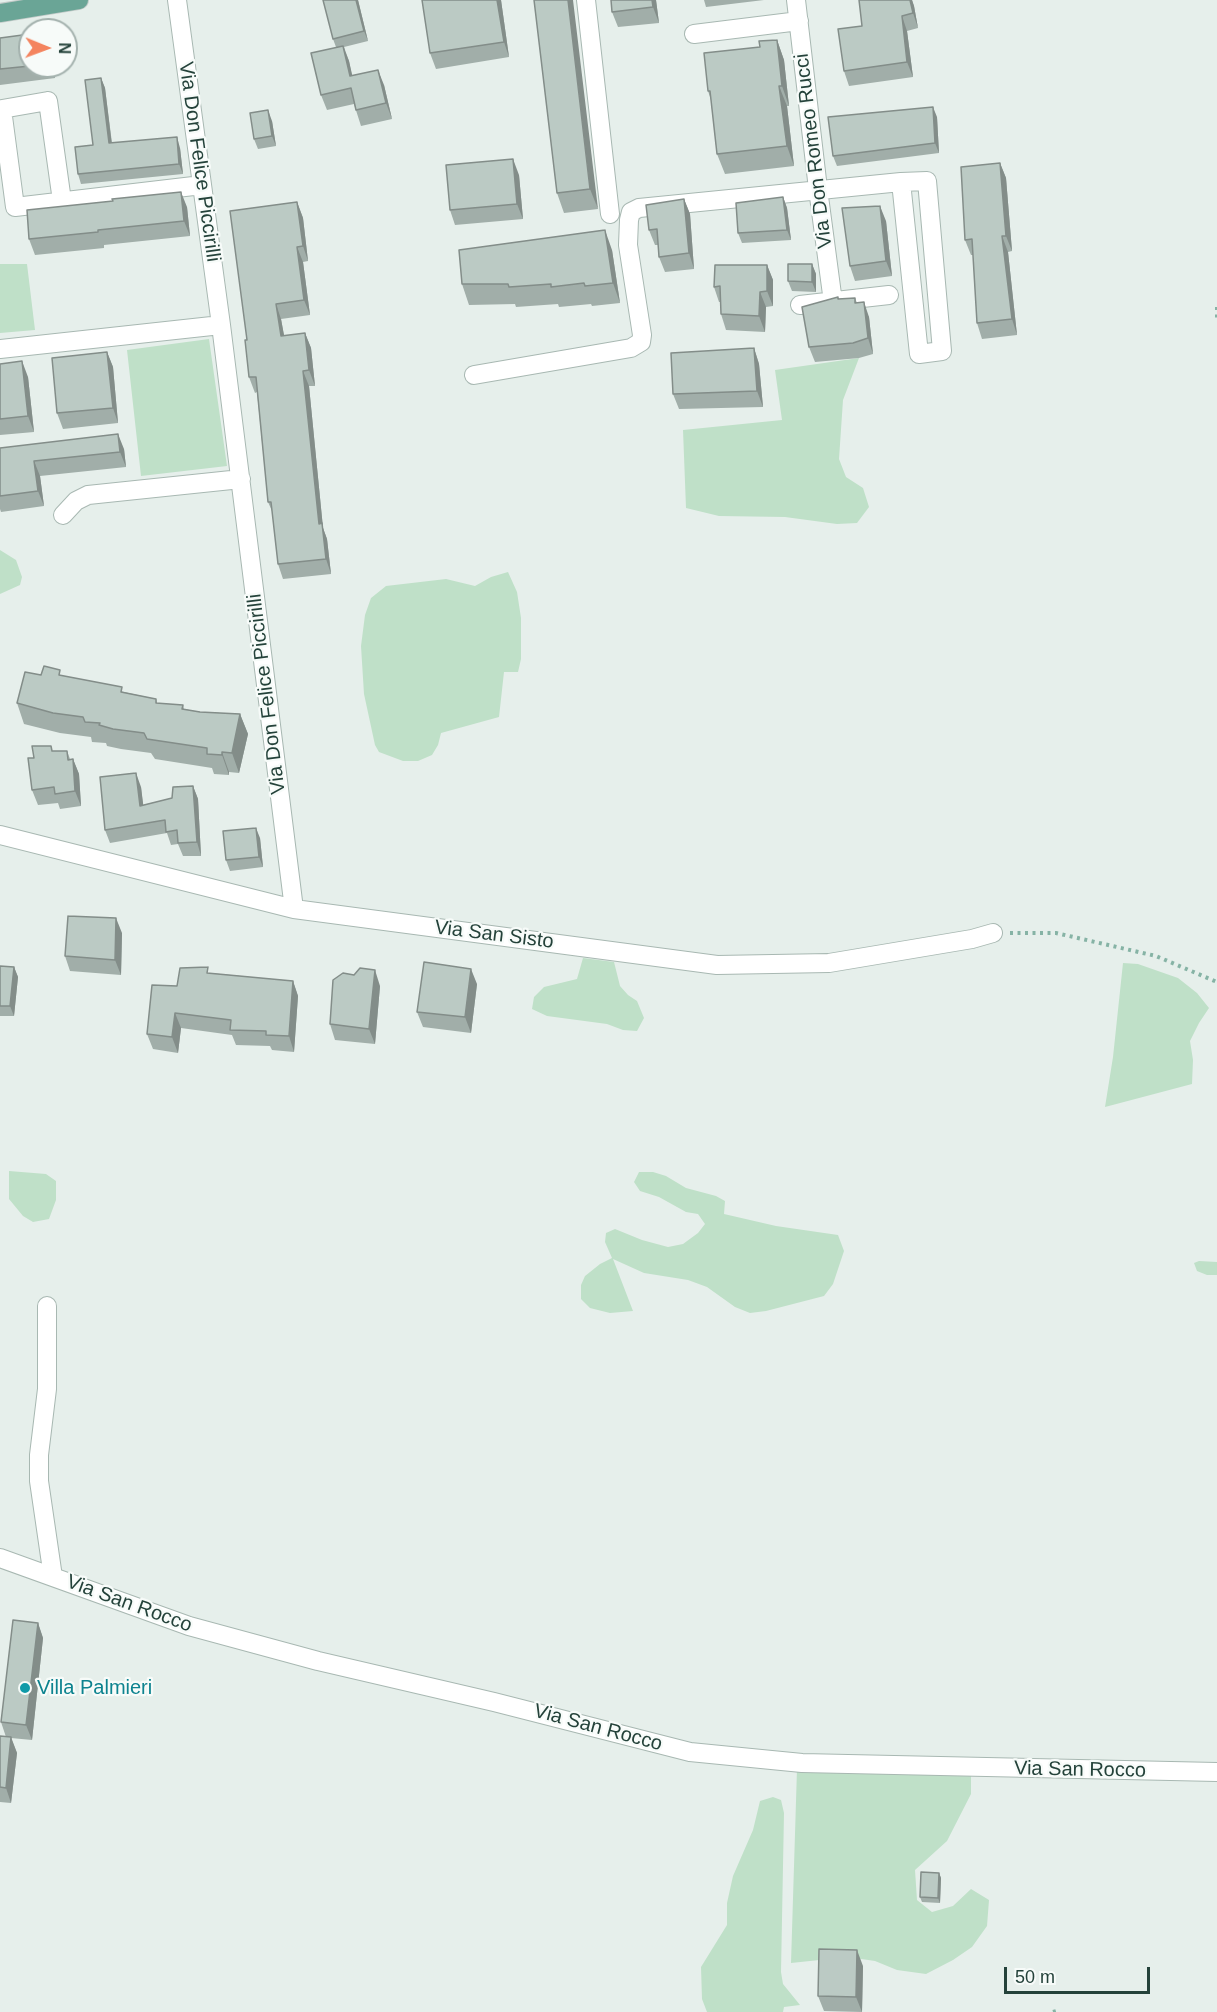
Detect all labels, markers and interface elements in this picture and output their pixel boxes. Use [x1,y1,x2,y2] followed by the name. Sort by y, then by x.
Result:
[18,18,78,78] north arrow
[56,42,73,54] text: N
[790,52,838,250] street label: Via Don Romeo Rucci
[173,60,225,264] street label: Via Don Felice Piccirilli
[243,592,291,796] street label: Via Don Felice Piccirilli
[433,916,555,954] street label: Via San Sisto
[63,1570,195,1638] street label: Via San Rocco
[37,1676,152,1700] place label: Villa Palmieri
[18,1681,32,1695] marker: Villa Palmieri
[531,1699,665,1757] street label: Via San Rocco
[1014,1757,1146,1783] street label: Via San Rocco
[1007,1955,1152,1993] scale bar
[1015,1967,1055,1987] text: 50 m

